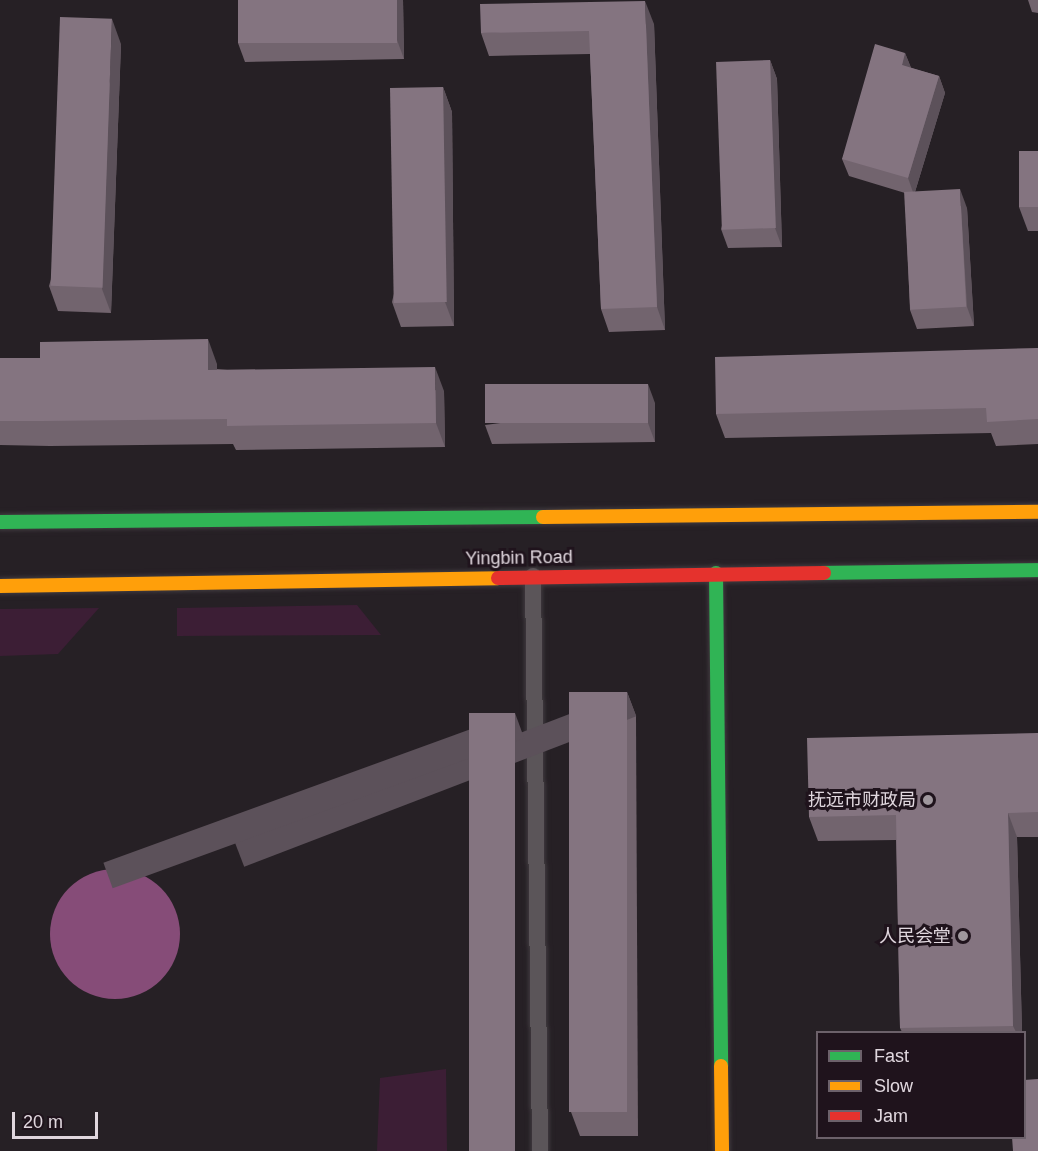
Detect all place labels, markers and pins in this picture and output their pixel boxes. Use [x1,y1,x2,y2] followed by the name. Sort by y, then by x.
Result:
[808,789,916,811] place label: 抚远市财政局
[921,793,935,807] marker: 抚远市财政局
[879,925,951,947] place label: 人民会堂
[956,929,970,943] marker: 人民会堂

